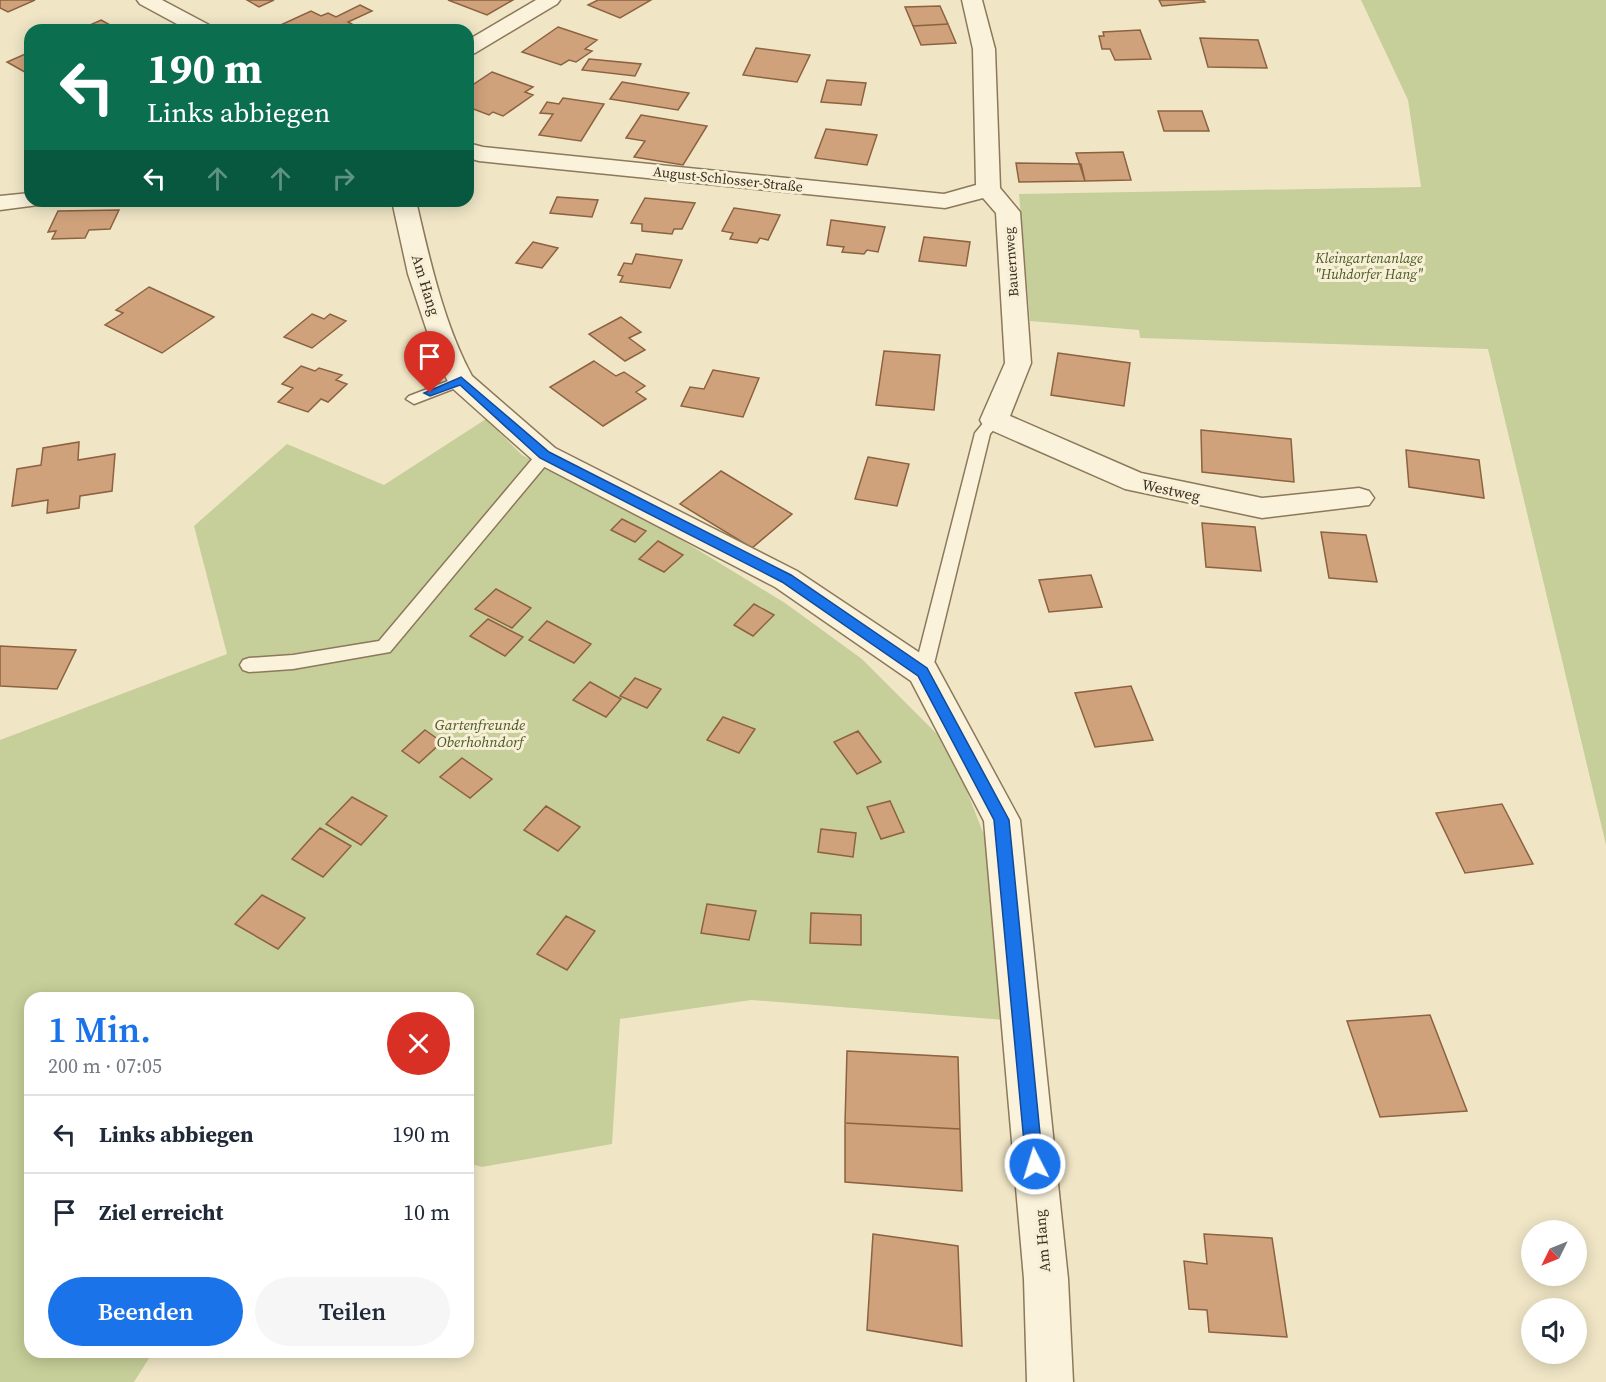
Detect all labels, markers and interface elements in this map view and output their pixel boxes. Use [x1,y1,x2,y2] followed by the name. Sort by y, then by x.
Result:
[147,39,262,97] text: 190 m
[48,48,126,126] icon: left
[147,94,330,131] text: Links abbiegen
[652,161,804,197] street label: August-Schlosser-Straße
[138,162,171,195] icon: left
[201,162,234,195] icon: ahead
[264,162,297,195] icon: ahead
[327,162,360,195] icon: right
[999,226,1023,298] street label: Bauernweg
[1314,248,1423,284] park label: Kleingartenanlage "Huhdorfer Hang"
[407,252,445,318] street label: Am Hang
[404,331,455,393] pin
[413,340,446,373] icon: arrive
[1140,474,1202,506] street label: Westweg
[435,714,526,752] park label: Gartenfreunde Oberhohndorf
[48,1005,151,1054] text: 1 Min.
[387,1012,450,1075] button: close
[48,1052,162,1080] text: 200 m · 07:05
[48,1118,81,1151] icon: left
[99,1119,254,1149] text: Links abbiegen
[392,1119,450,1149] text: 190 m
[1003,1132,1067,1196] position arrow
[48,1196,81,1229] icon: arrive
[99,1197,223,1227] text: Ziel erreicht
[403,1197,450,1227] text: 10 m
[1029,1209,1055,1273] street label: Am Hang
[1521,1220,1587,1286] north arrow
[1521,1220,1587,1364] map controls
[48,1277,243,1346] button: Beenden
[255,1277,450,1346] button: Teilen
[1521,1298,1587,1364] button: sound

